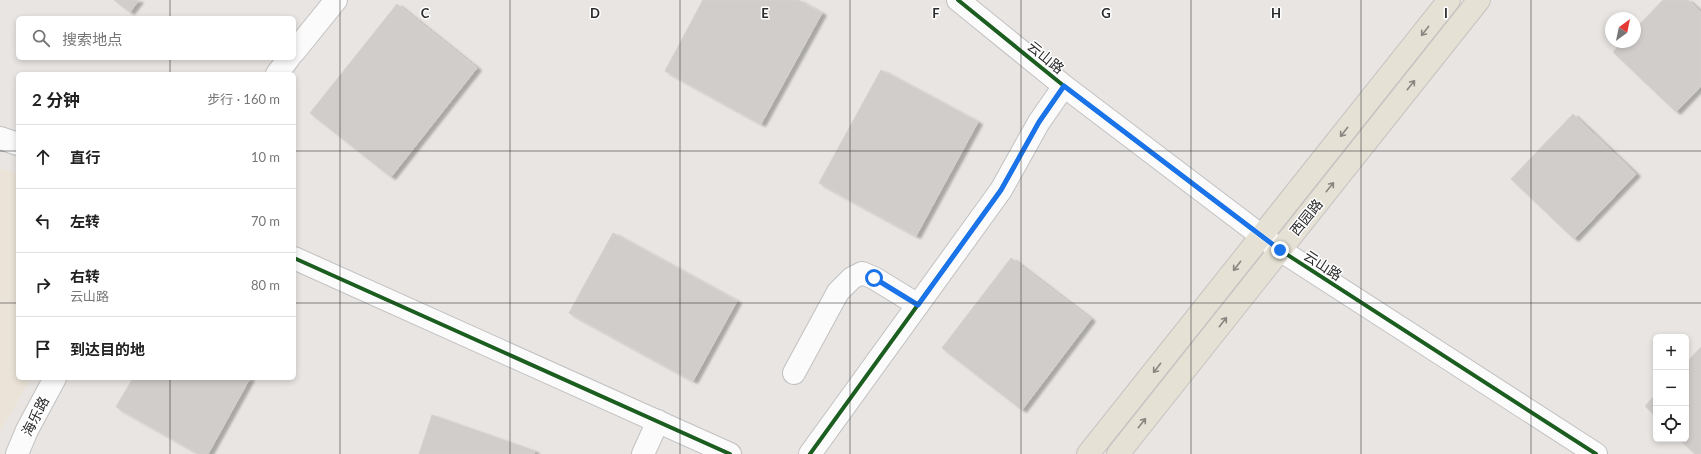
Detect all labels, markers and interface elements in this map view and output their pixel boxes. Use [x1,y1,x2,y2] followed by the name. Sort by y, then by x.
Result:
[421,5,430,21] text: C
[590,5,600,21] text: D
[761,5,769,21] text: E
[932,5,940,21] text: F
[1101,5,1111,21] text: G
[1271,5,1281,21] text: H
[1444,5,1448,21] text: I
[1605,12,1641,48] north arrow
[16,16,296,60] search box
[1420,25,1429,36] one-way arrow
[30,27,52,49] icon: search
[62,30,122,48] text: 搜索地点
[1024,37,1068,77] street label: 云山路
[1407,79,1416,90] one-way arrow
[32,89,80,110] text: 2 分钟
[207,91,280,107] text: 步行 · 160 m
[1339,127,1348,138] one-way arrow
[32,146,54,168] icon: ahead
[70,148,100,166] text: 直行
[251,149,280,165] text: 10 m
[1326,181,1335,192] one-way arrow
[1286,195,1326,239] street label: 西园路
[32,210,54,232] icon: left
[70,212,100,230] text: 左转
[251,213,280,229] text: 70 m
[1271,241,1289,259] route end
[1301,246,1345,284] street label: 云山路
[1233,261,1242,272] one-way arrow
[70,267,100,285] text: 右转
[865,269,883,287] route start
[32,274,54,296] icon: right
[251,277,280,293] text: 80 m
[70,288,109,304] text: 云山路
[1219,316,1228,327] one-way arrow
[1653,334,1689,442] map controls
[1653,334,1689,370] button: +
[32,338,54,360] icon: arrive
[70,340,145,358] text: 到达目的地
[1152,363,1161,374] one-way arrow
[1653,370,1689,406] button: −
[18,393,52,439] street label: 海乐路
[1653,406,1689,442] button: locate
[1138,418,1147,429] one-way arrow

